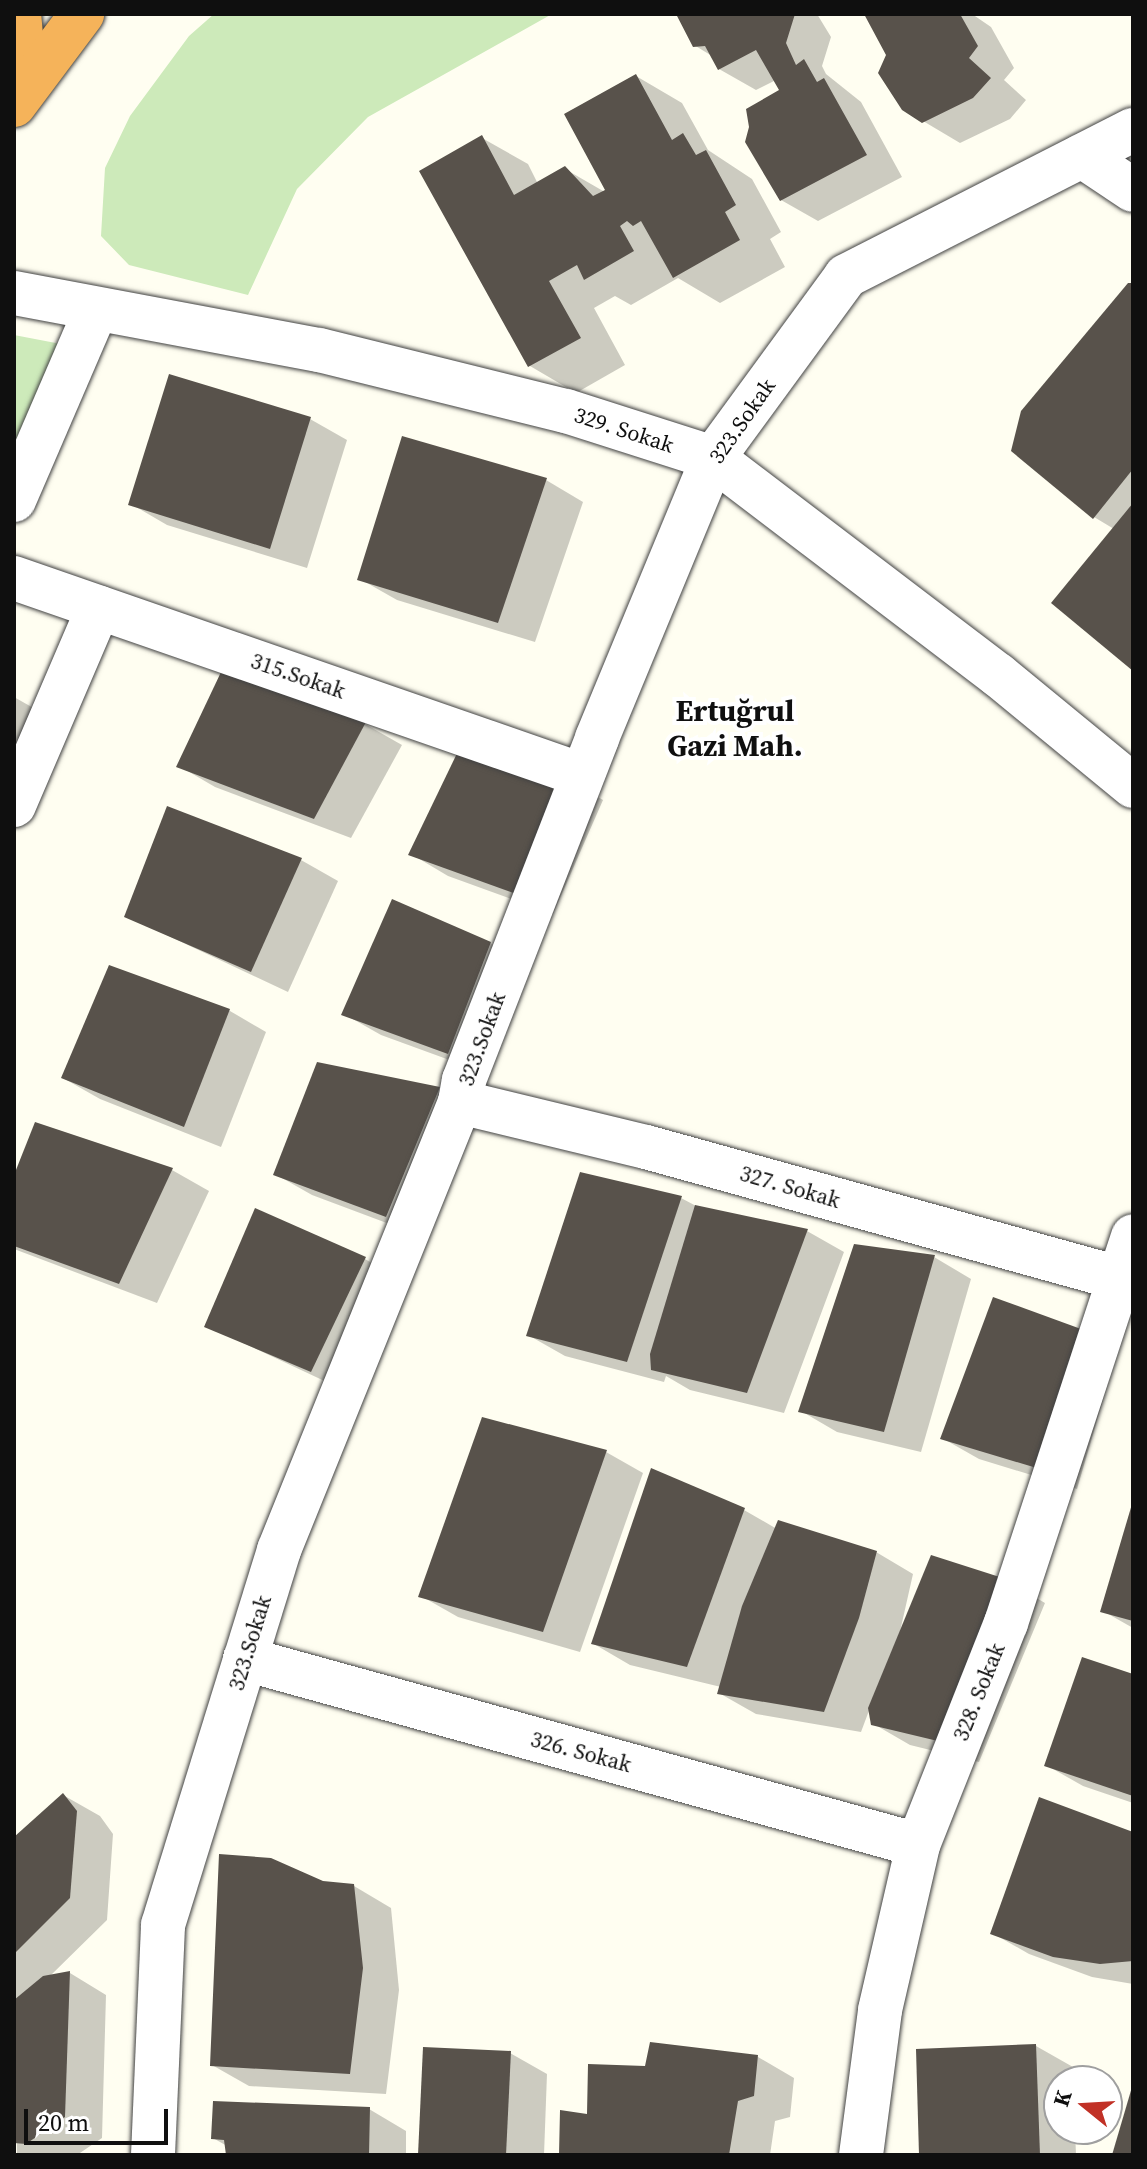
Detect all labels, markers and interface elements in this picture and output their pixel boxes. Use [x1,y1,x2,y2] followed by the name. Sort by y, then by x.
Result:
[703,373,781,469] street label: 323.Sokak
[571,402,677,458] street label: 329. Sokak
[247,648,349,704] street label: 315.Sokak
[667,693,803,764] district label: Ertuğrul Gazi Mah.
[453,988,511,1090] street label: 323.Sokak
[737,1160,843,1214] street label: 327. Sokak
[223,1592,277,1694] street label: 323.Sokak
[947,1639,1011,1745] street label: 328. Sokak
[528,1726,634,1778] street label: 326. Sokak
[1043,2065,1123,2145] north arrow
[1045,2086,1079,2110] text: K
[28,2093,172,2143] scale bar
[38,2106,89,2139] text: 20 m

